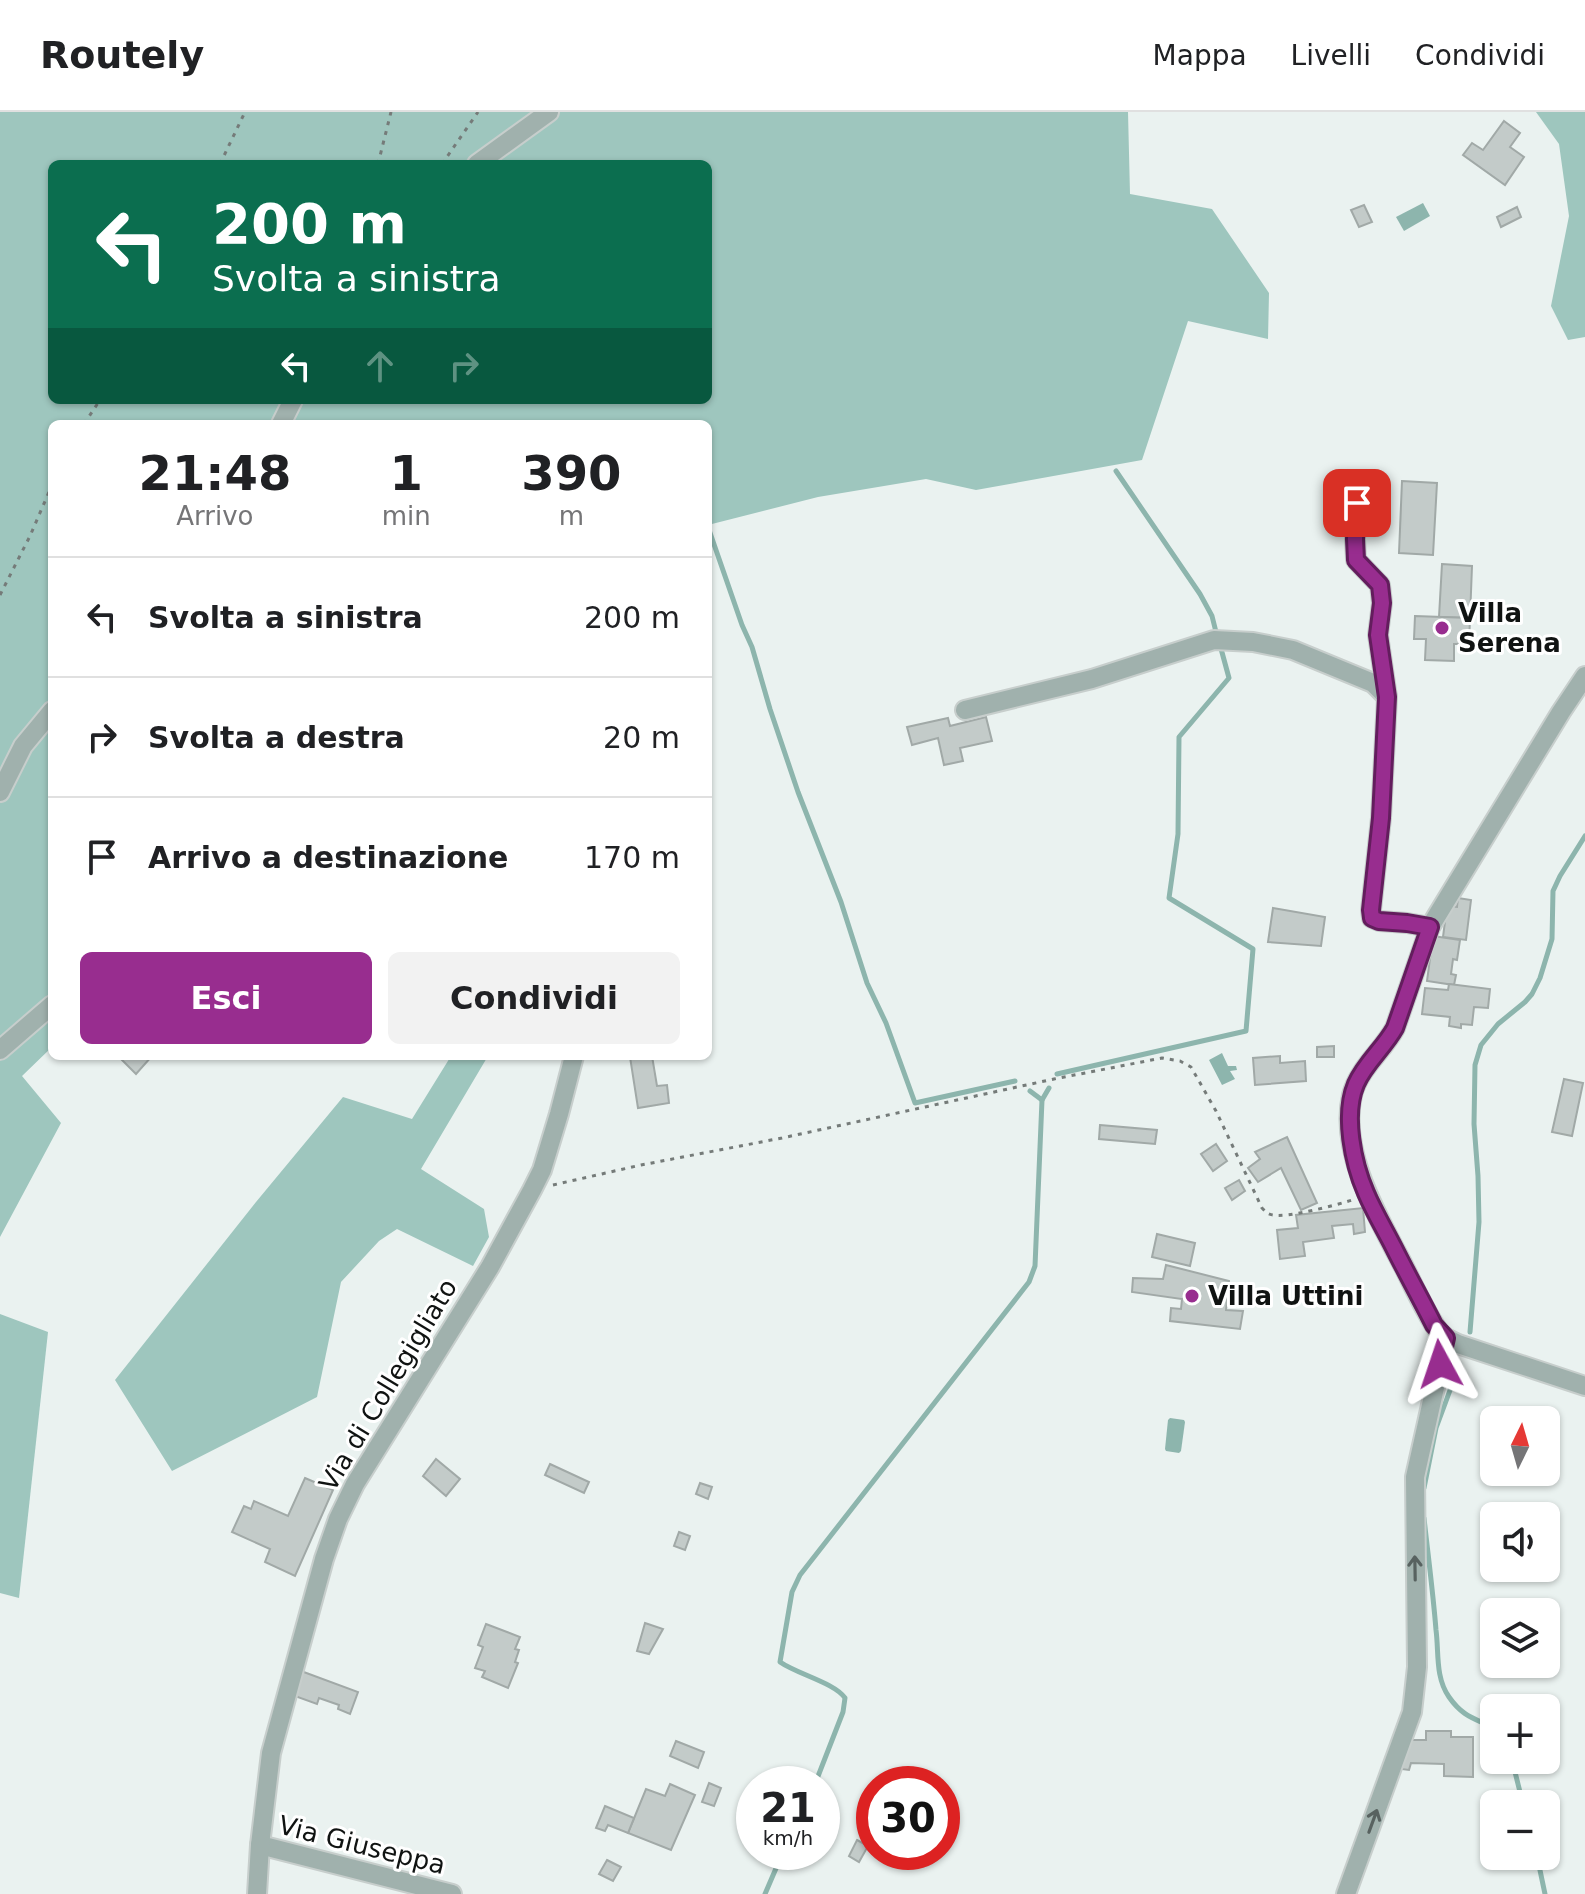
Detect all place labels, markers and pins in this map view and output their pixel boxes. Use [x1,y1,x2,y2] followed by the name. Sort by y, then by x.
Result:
[1323,469,1391,537] pin
[1458,598,1561,658] place label: Villa Serena
[1433,619,1451,637] marker: Villa Serena
[1208,1281,1363,1311] place label: Villa Uttini
[1183,1287,1201,1305] marker: Villa Uttini

